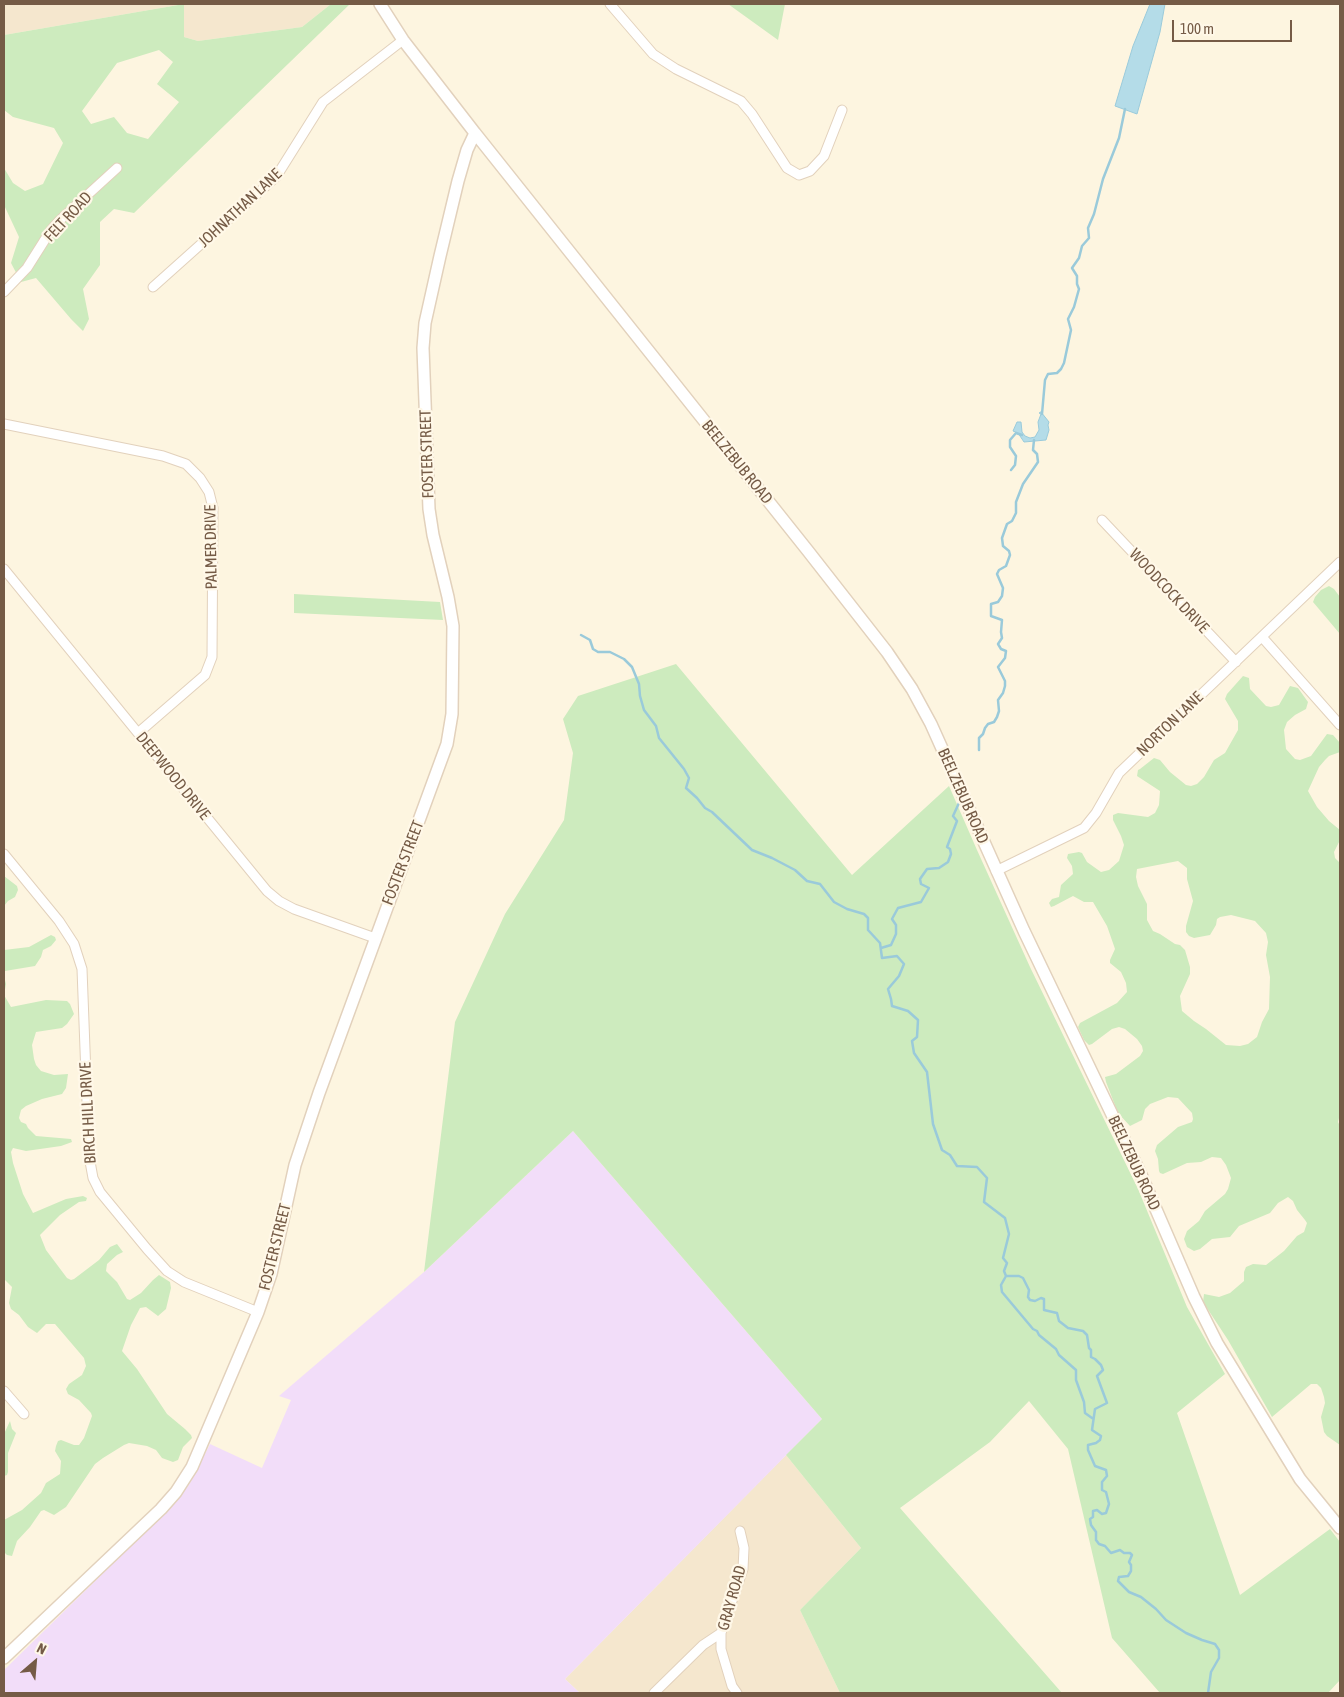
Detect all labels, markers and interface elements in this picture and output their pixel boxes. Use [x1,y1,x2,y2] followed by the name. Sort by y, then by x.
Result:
[1174,10,1294,42] scale bar
[1180,20,1214,37] text: 100 m
[195,165,285,251] street label: JOHNATHAN LANE
[40,188,96,246] street label: FELT ROAD
[416,409,438,499] street label: FOSTER STREET
[697,416,777,508] street label: BEELZEBUB ROAD
[201,505,221,589] street label: PALMER DRIVE
[1125,545,1213,637] street label: WOODCOCK DRIVE
[1133,688,1207,760] street label: NORTON LANE
[132,728,214,824] street label: DEEPWOOD DRIVE
[933,745,993,847] street label: BEELZEBUB ROAD
[378,818,428,908] street label: FOSTER STREET
[76,1062,100,1164] street label: BIRCH HILL DRIVE
[1104,1113,1164,1213] street label: BEELZEBUB ROAD
[255,1202,295,1292] street label: FOSTER STREET
[714,1563,750,1633] street label: GRAY ROAD
[10,1637,60,1687] north arrow
[34,1640,49,1658] text: N

